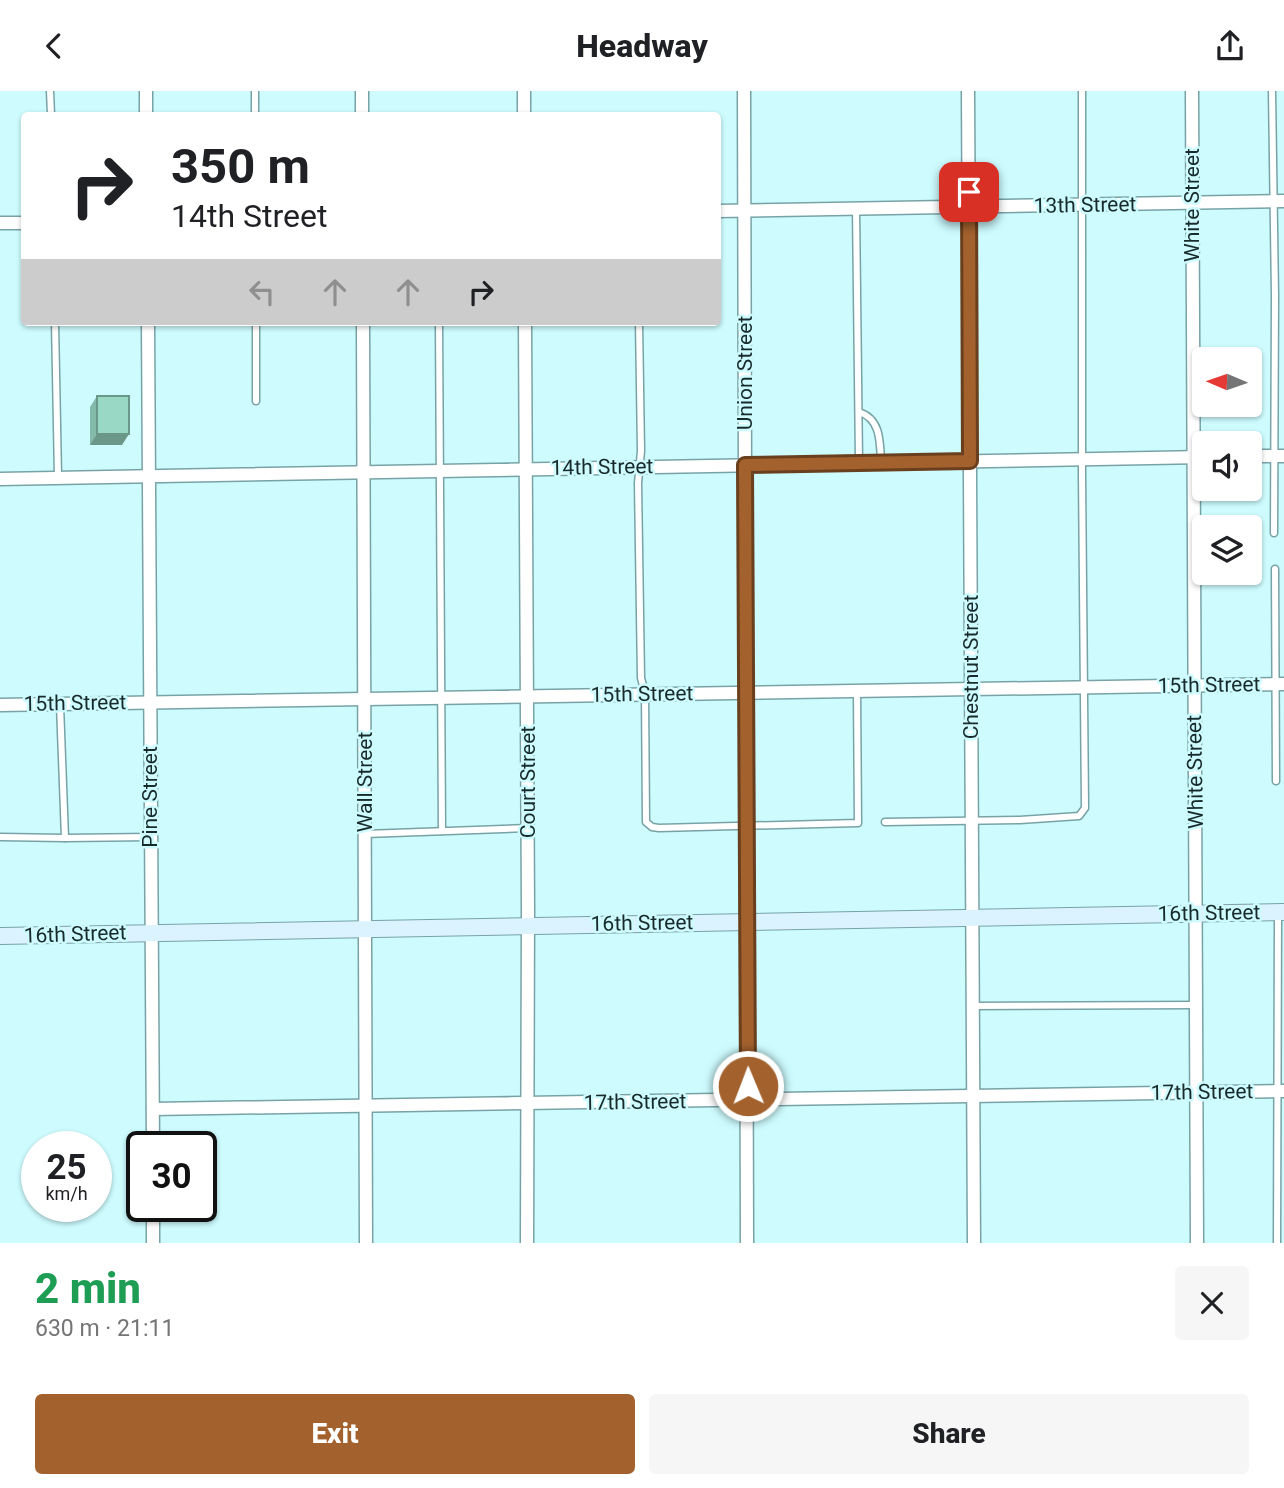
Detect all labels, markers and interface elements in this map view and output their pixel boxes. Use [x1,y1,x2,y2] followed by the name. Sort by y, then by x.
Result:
[35,27,73,65] icon: back
[576,27,708,65] text: Headway
[1211,27,1249,65] icon: share
[171,138,310,195] text: 350 m
[56,140,147,231] icon: right
[1180,148,1204,262] street label: White Street
[939,162,999,222] pin
[950,173,988,211] icon: arrive
[1033,192,1137,218] street label: 13th Street
[171,197,327,235] text: 14th Street
[243,273,281,311] icon: left
[316,273,354,311] icon: ahead
[389,273,427,311] icon: ahead
[462,273,500,311] icon: right
[733,316,757,430] street label: Union Street
[1192,347,1262,417] north arrow
[1192,347,1262,585] map controls
[1192,431,1262,501] button: sound
[550,454,654,480] street label: 14th Street
[1192,515,1262,585] button: layers
[959,595,983,739] street label: Chestnut Street
[1157,672,1261,698] street label: 15th Street
[590,681,694,707] street label: 15th Street
[23,690,127,716] street label: 15th Street
[1182,715,1208,829] street label: White Street
[516,726,540,838] street label: Court Street
[353,732,377,832] street label: Wall Street
[138,746,162,848] street label: Pine Street
[1157,900,1261,926] street label: 16th Street
[590,910,694,936] street label: 16th Street
[23,920,127,948] street label: 16th Street
[711,1049,785,1123] position arrow
[1150,1079,1254,1105] street label: 17th Street
[583,1089,687,1115] street label: 17th Street
[126,1131,217,1222] speed limit sign: 30
[46,1147,87,1188] text: 25
[45,1183,88,1204] text: km/h
[35,1264,141,1313] text: 2 min
[1175,1266,1249,1340] button: close
[35,1315,174,1342] text: 630 m · 21:11
[35,1394,635,1474] button: Exit
[649,1394,1249,1474] button: Share

